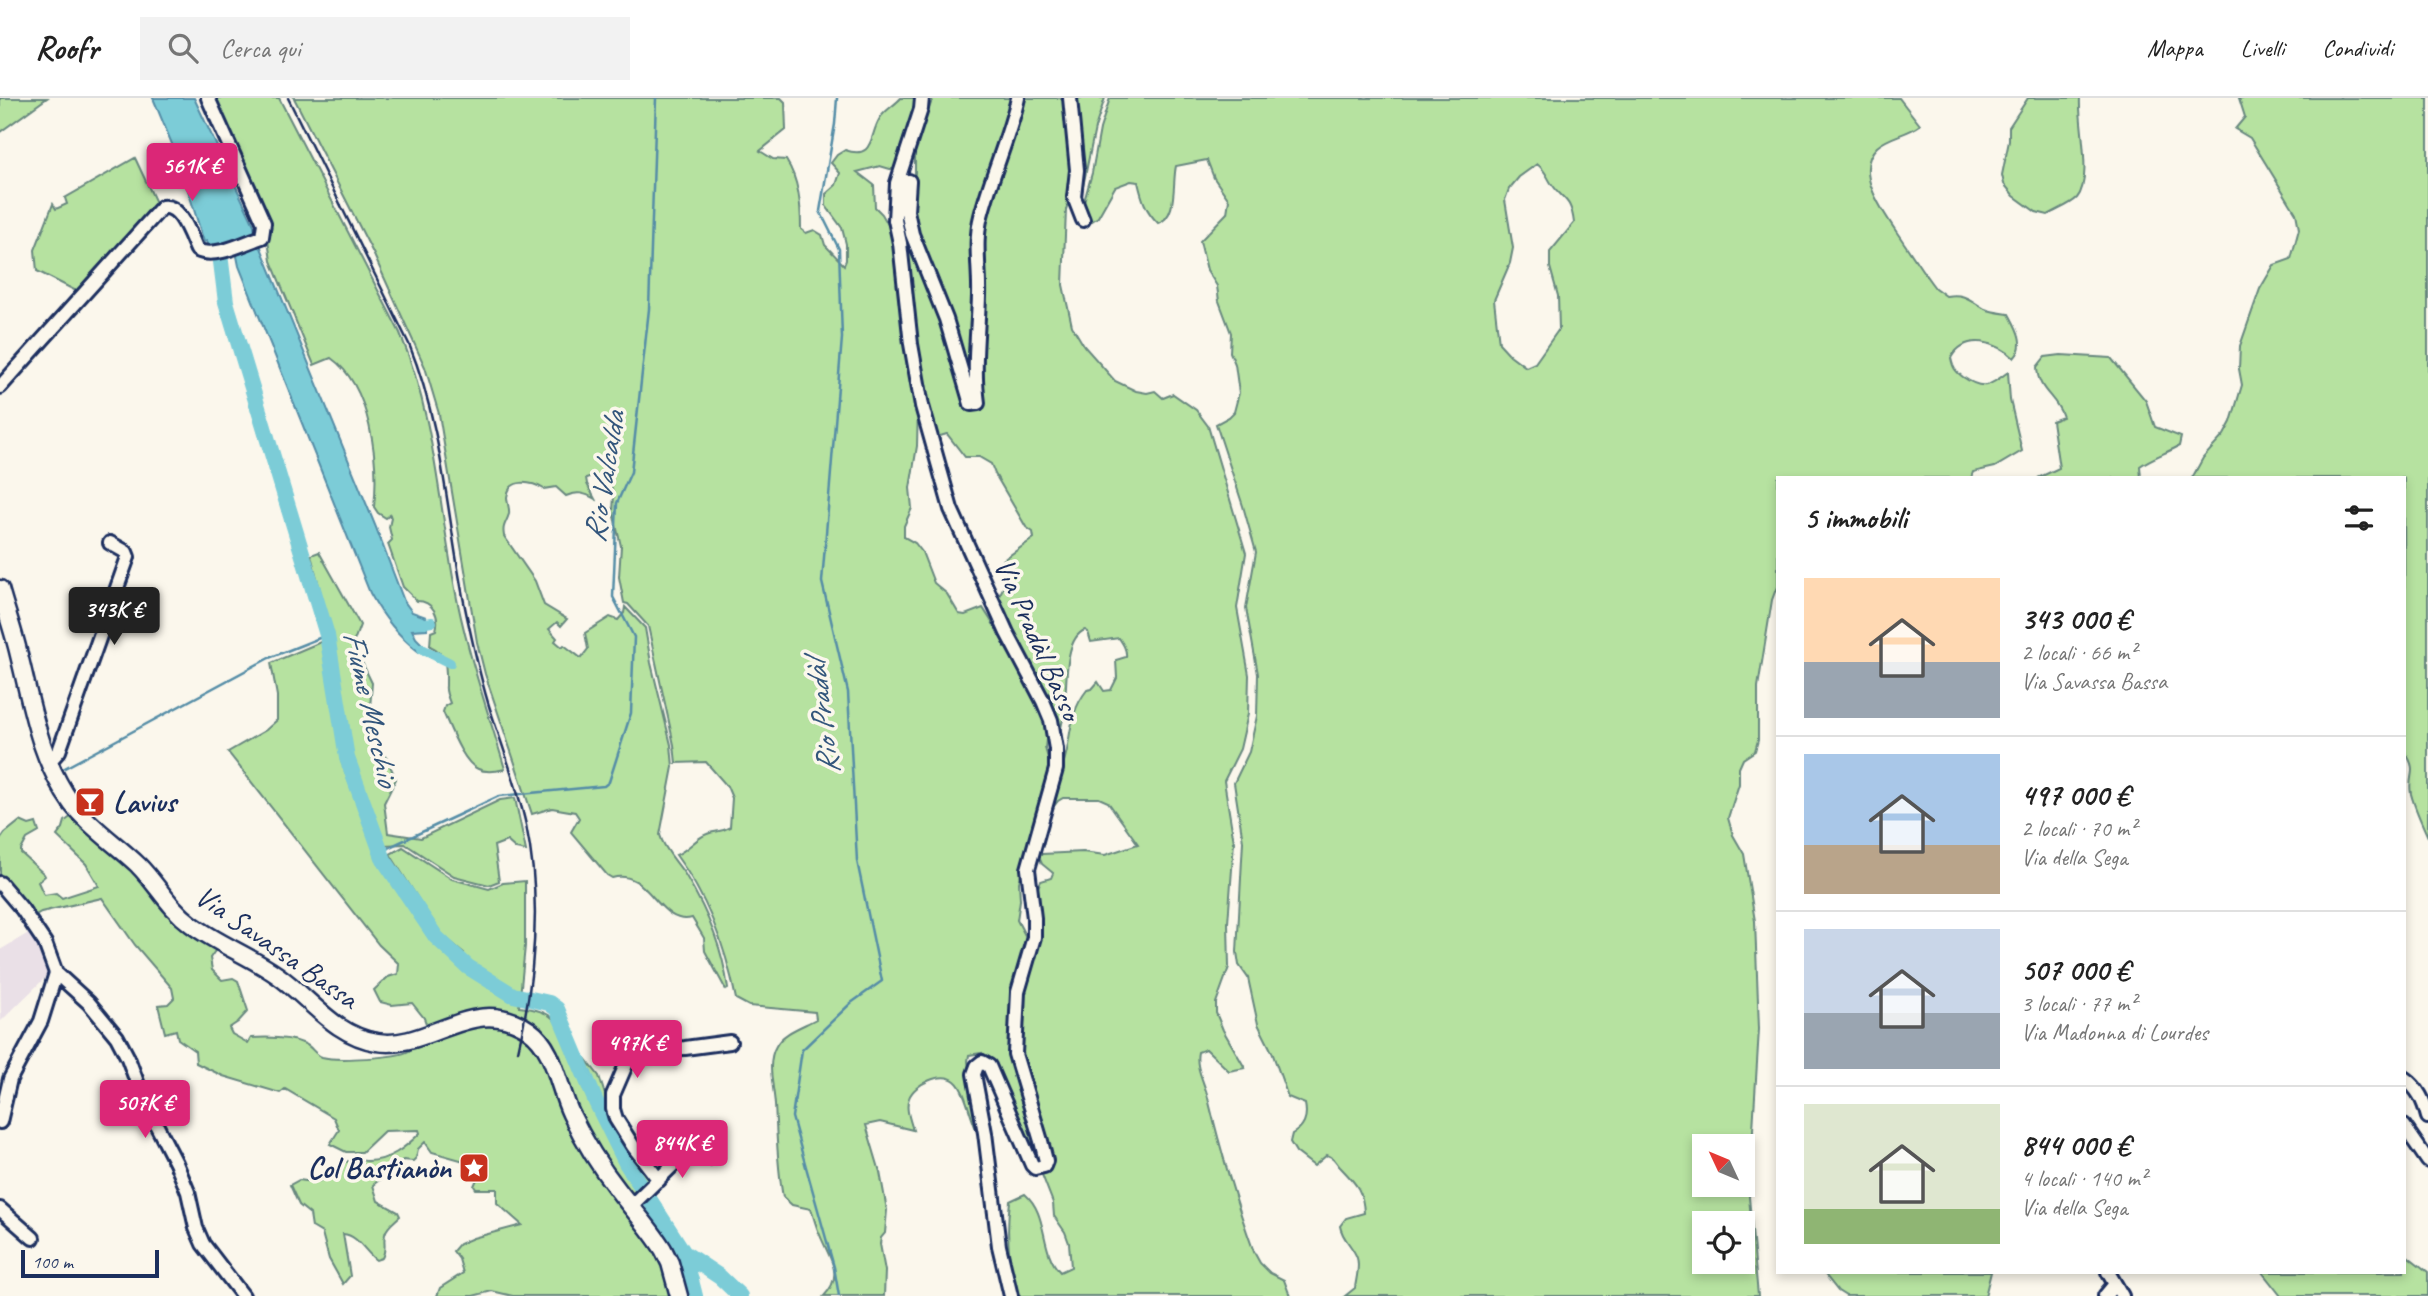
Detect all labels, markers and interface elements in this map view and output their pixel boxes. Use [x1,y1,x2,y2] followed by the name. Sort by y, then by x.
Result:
[140,17,630,80] search box
[35,27,98,69] text: Roofr
[164,29,202,67] icon: search
[220,32,301,65] text: Cerca qui
[2147,33,2203,63] text: Mappa
[2241,33,2284,63] text: Livelli
[2322,33,2393,63] text: Condividi
[135,144,249,203] pin: 561K €
[163,151,221,180] text: 561K €
[573,406,635,545] water label: Rio Valcalda
[1804,499,1907,537] text: 5 immobili
[2340,499,2378,537] icon: filters
[985,552,1092,729] street label: Via Pradàl Basso
[57,588,171,647] pin: 343K €
[85,595,143,624] text: 343K €
[2021,600,2130,638] text: 343 000 €
[1860,606,1944,690] icon: home
[333,627,409,793] water label: Fiume Meschio
[2021,638,2136,667] text: 2 locali · 66 m²
[793,649,849,777] water label: Rio Pradàl
[2021,667,2167,696] text: Via Savassa Bassa
[2021,776,2130,814] text: 497 000 €
[1860,782,1944,866] icon: home
[113,783,179,821] place label: Lavius
[73,785,107,819] bar icon: Lavius
[2021,814,2136,843] text: 2 locali · 70 m²
[2021,843,2128,872] text: Via della Sega
[188,877,367,1018] street label: Via Savassa Bassa
[2021,951,2129,989] text: 507 000 €
[1860,957,1944,1041] icon: home
[2021,989,2136,1018] text: 3 locali · 77 m²
[2021,1018,2208,1047] text: Via Madonna di Lourdes
[580,1020,694,1080] pin: 497K €
[608,1028,666,1057] text: 497K €
[88,1080,202,1140] pin: 507K €
[116,1088,174,1117] text: 507K €
[625,1121,739,1180] pin: 844K €
[2021,1126,2130,1164] text: 844 000 €
[653,1128,711,1157] text: 844K €
[1860,1132,1944,1216] icon: home
[1692,1134,1755,1197] north arrow
[1692,1134,1755,1274] map controls
[307,1149,452,1187] place label: Col Bastianòn
[457,1151,491,1185] place icon: Col Bastianòn
[2021,1164,2147,1193] text: 4 locali · 140 m²
[2021,1193,2128,1222] text: Via della Sega
[1692,1211,1755,1274] button: locate
[21,1247,159,1279] scale bar
[32,1250,73,1274] text: 100 m

